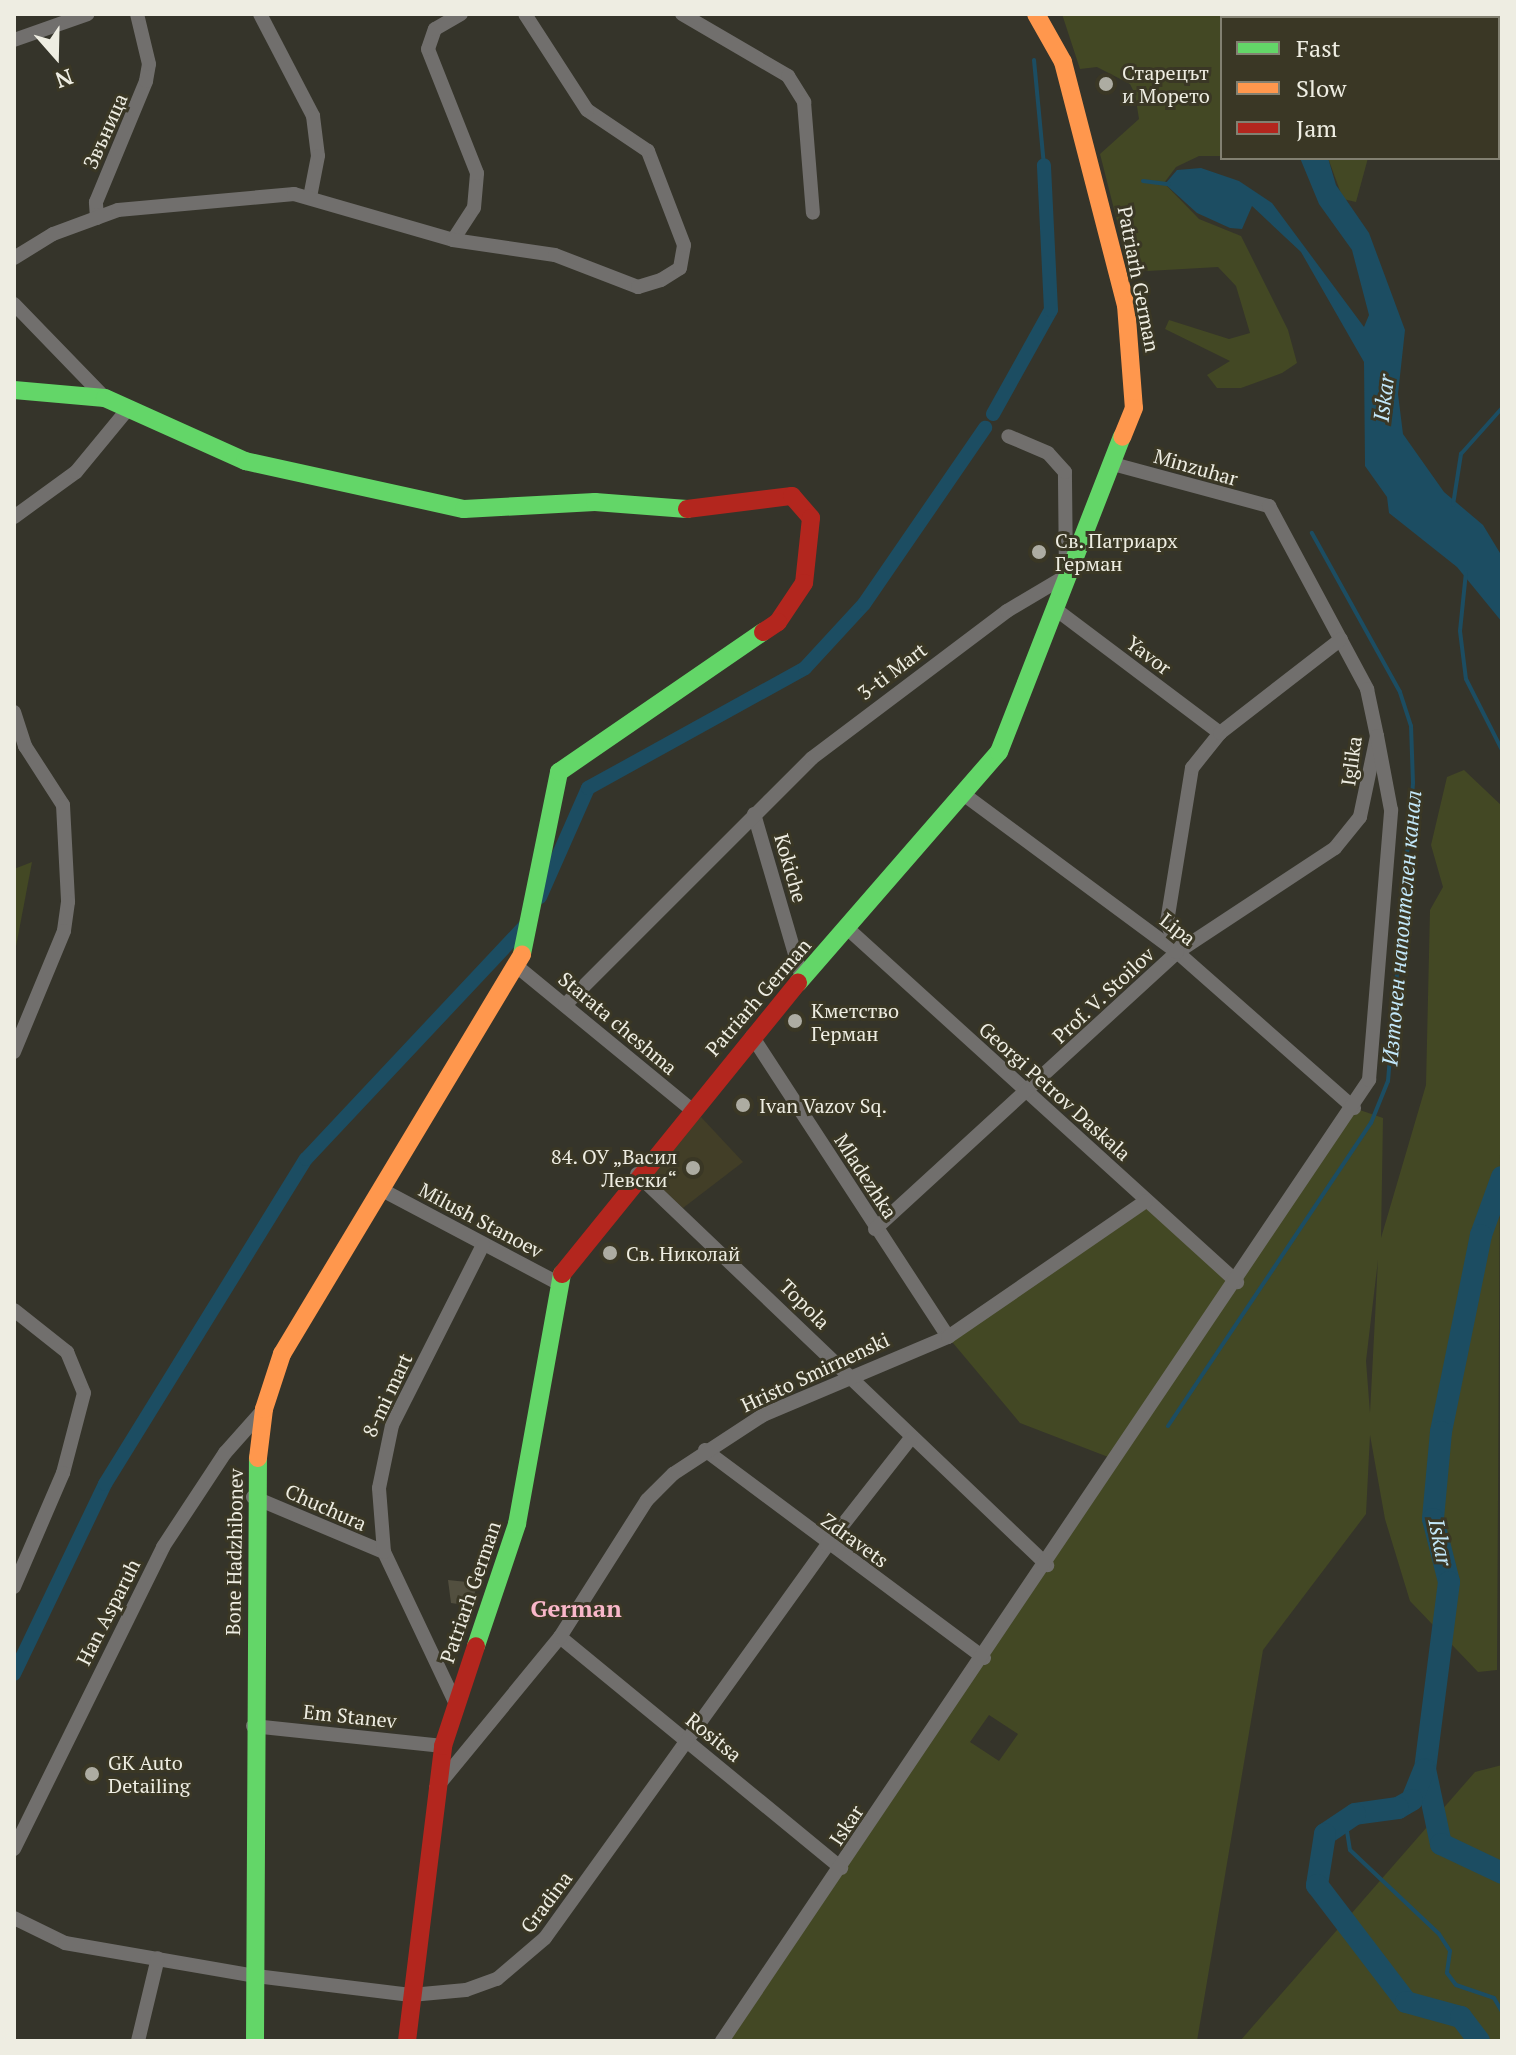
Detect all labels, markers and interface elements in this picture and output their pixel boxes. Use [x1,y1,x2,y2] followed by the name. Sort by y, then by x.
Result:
[16,16,96,96] north arrow
[1220,16,1500,160] legend
[1296,32,1340,64] text: Fast
[1122,60,1210,107] place label: Старецът и Морето
[52,63,77,96] text: N
[1296,72,1347,104] text: Slow
[1097,75,1115,93] marker: Старецът и Морето
[78,90,132,172] street label: Звъница
[1296,112,1337,144] text: Jam
[1113,204,1165,354] street label: Patriarh German
[1367,373,1399,423] water label: Iskar
[1151,444,1241,490] street label: Minzuhar
[1055,528,1178,575] place label: Св. Патриарх Герман
[1030,543,1048,561] marker: Св. Патриарх Герман
[1122,630,1176,680] street label: Yavor
[853,637,931,705] street label: 3-ti Mart
[1336,735,1366,787] street label: Iglika
[1376,789,1426,1067] water label: Източен напоителен канал
[770,831,812,905] street label: Kokiche
[1155,908,1201,950] street label: Lipa
[700,933,816,1061] street label: Patriarh German
[1047,941,1159,1049] street label: Prof. V. Stoilov
[554,966,682,1080] street label: Starata cheshma
[811,998,899,1045] place label: Кметство Герман
[786,1012,804,1030] marker: Кметство Герман
[974,1017,1136,1165] street label: Georgi Petrov Daskala
[759,1093,888,1117] place label: Ivan Vazov Sq.
[734,1096,752,1114] marker: Ivan Vazov Sq.
[830,1129,902,1223] street label: Mladezhka
[549,1144,677,1191] place label: 84. ОУ „Васил Левски“
[684,1159,702,1177] marker: 84. ОУ „Васил Левски“
[415,1177,547,1263] street label: Milush Stanoev
[626,1241,741,1265] place label: Св. Николай
[601,1244,619,1262] marker: Св. Николай
[775,1274,835,1334] street label: Topola
[737,1327,893,1417] street label: Hristo Smirnenski
[357,1349,417,1441] street label: 8-mi mart
[221,1468,247,1636] street label: Bone Hadzhibonev
[282,1478,370,1536] street label: Chuchura
[817,1508,893,1572] street label: Zdravets
[1424,1516,1458,1568] water label: Iskar
[435,1518,505,1666] street label: Patriarh German
[71,1555,145,1669] street label: Han Asparuh
[530,1595,622,1623] district label: German
[302,1699,398,1733] street label: Em Stanev
[681,1707,747,1767] street label: Rositsa
[108,1750,190,1797] place label: GK Auto Detailing
[83,1765,101,1783] marker: GK Auto Detailing
[824,1800,868,1850] street label: Iskar
[515,1867,577,1937] street label: Gradina

